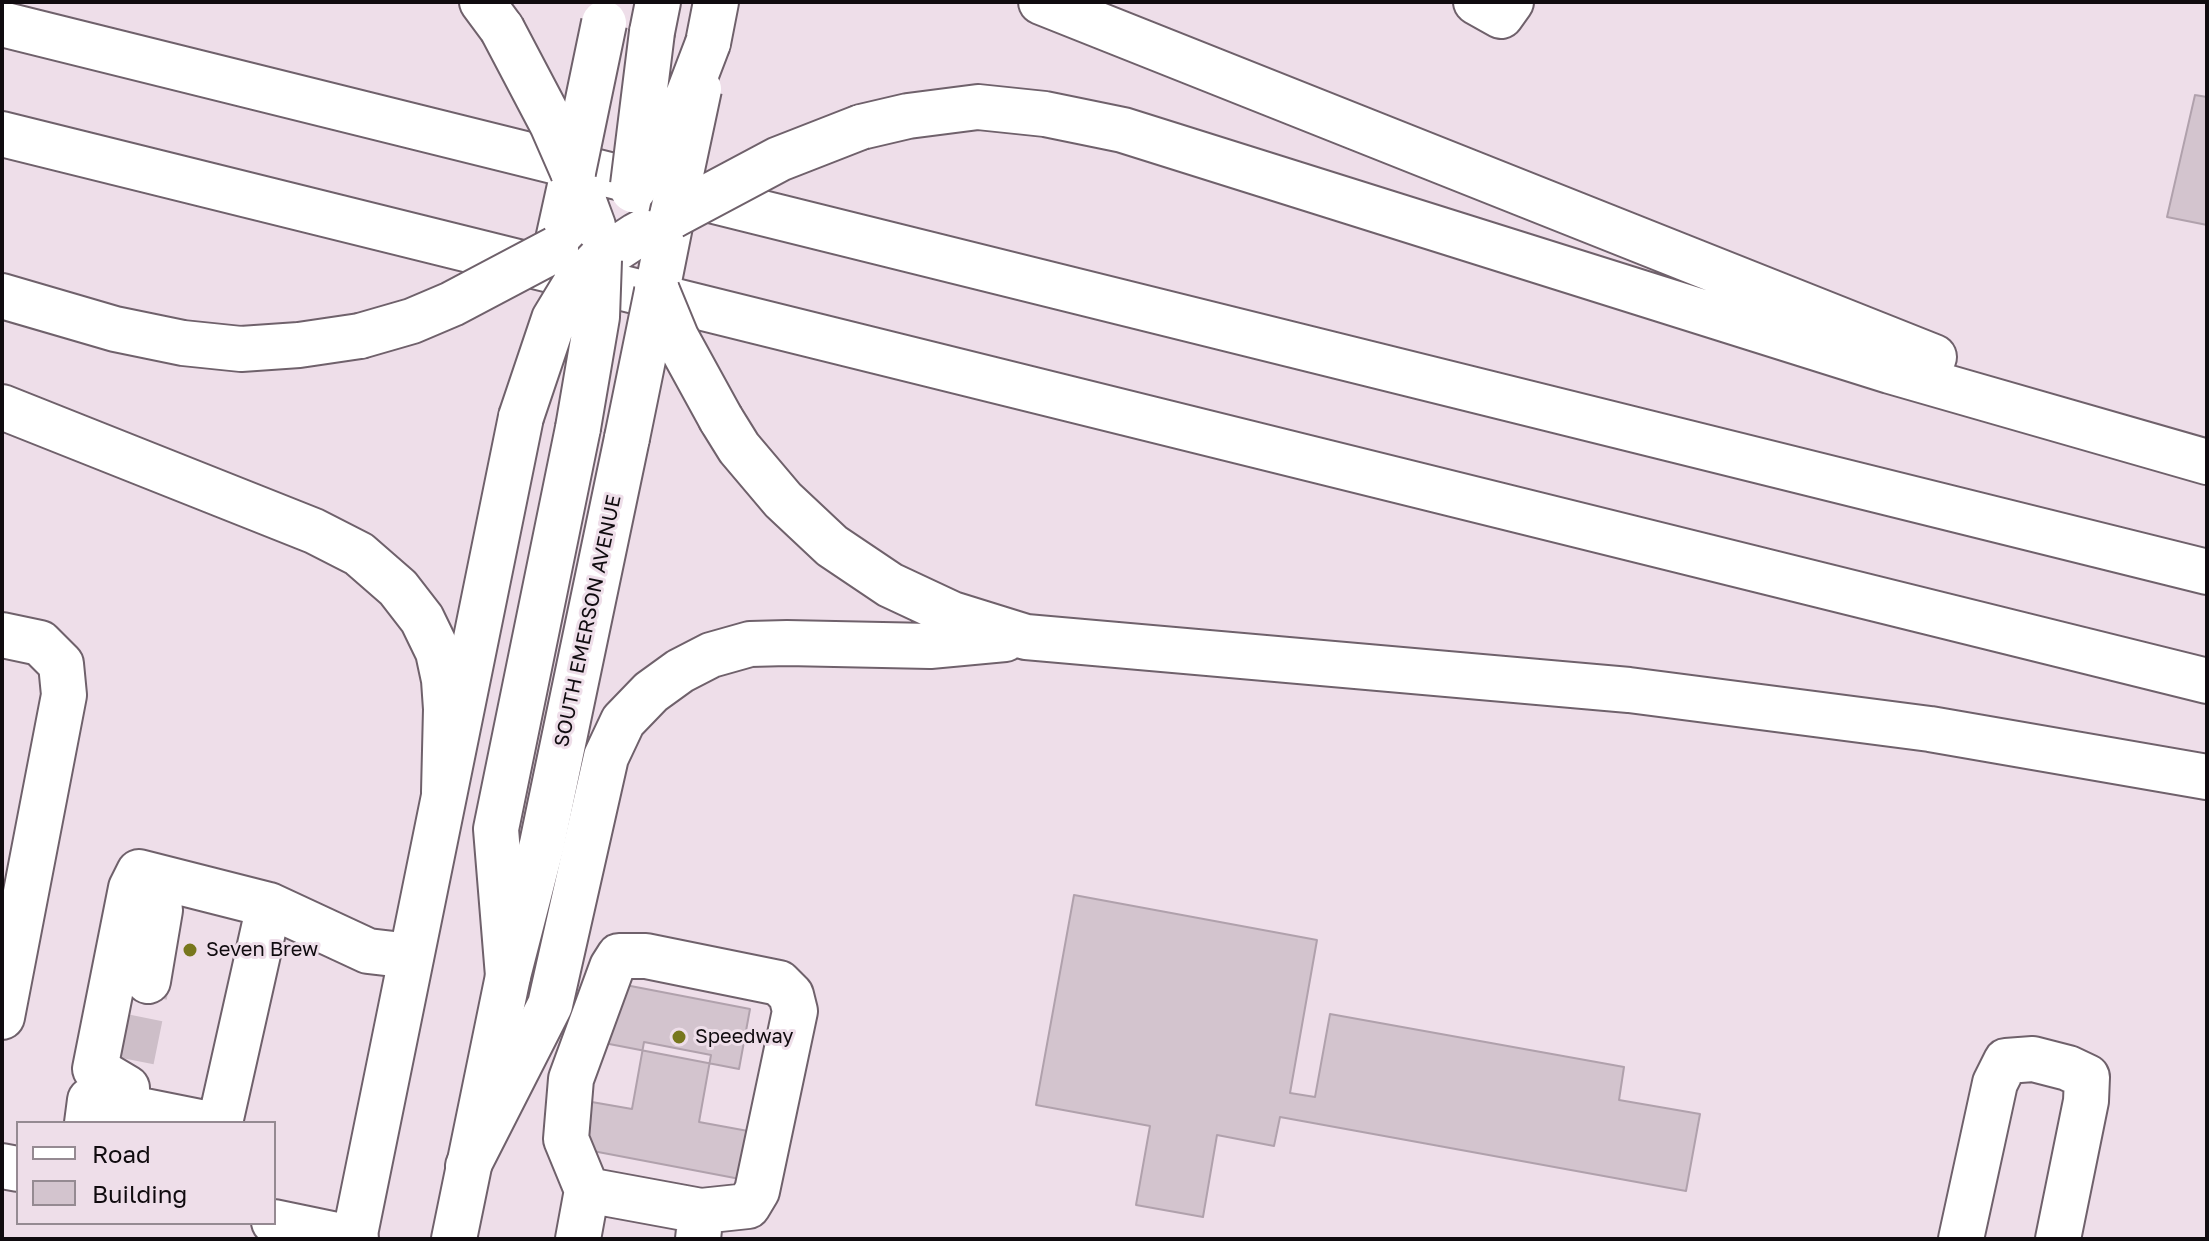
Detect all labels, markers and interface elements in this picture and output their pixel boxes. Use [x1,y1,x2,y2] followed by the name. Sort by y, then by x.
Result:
[550,493,626,749] street label: SOUTH EMERSON AVENUE
[206,938,318,962] place label: Seven Brew
[181,941,199,959] marker: Seven Brew
[695,1025,793,1049] place label: Speedway
[670,1028,688,1046] marker: Speedway
[16,1121,276,1225] legend
[92,1139,151,1168] text: Road
[92,1179,187,1208] text: Building

